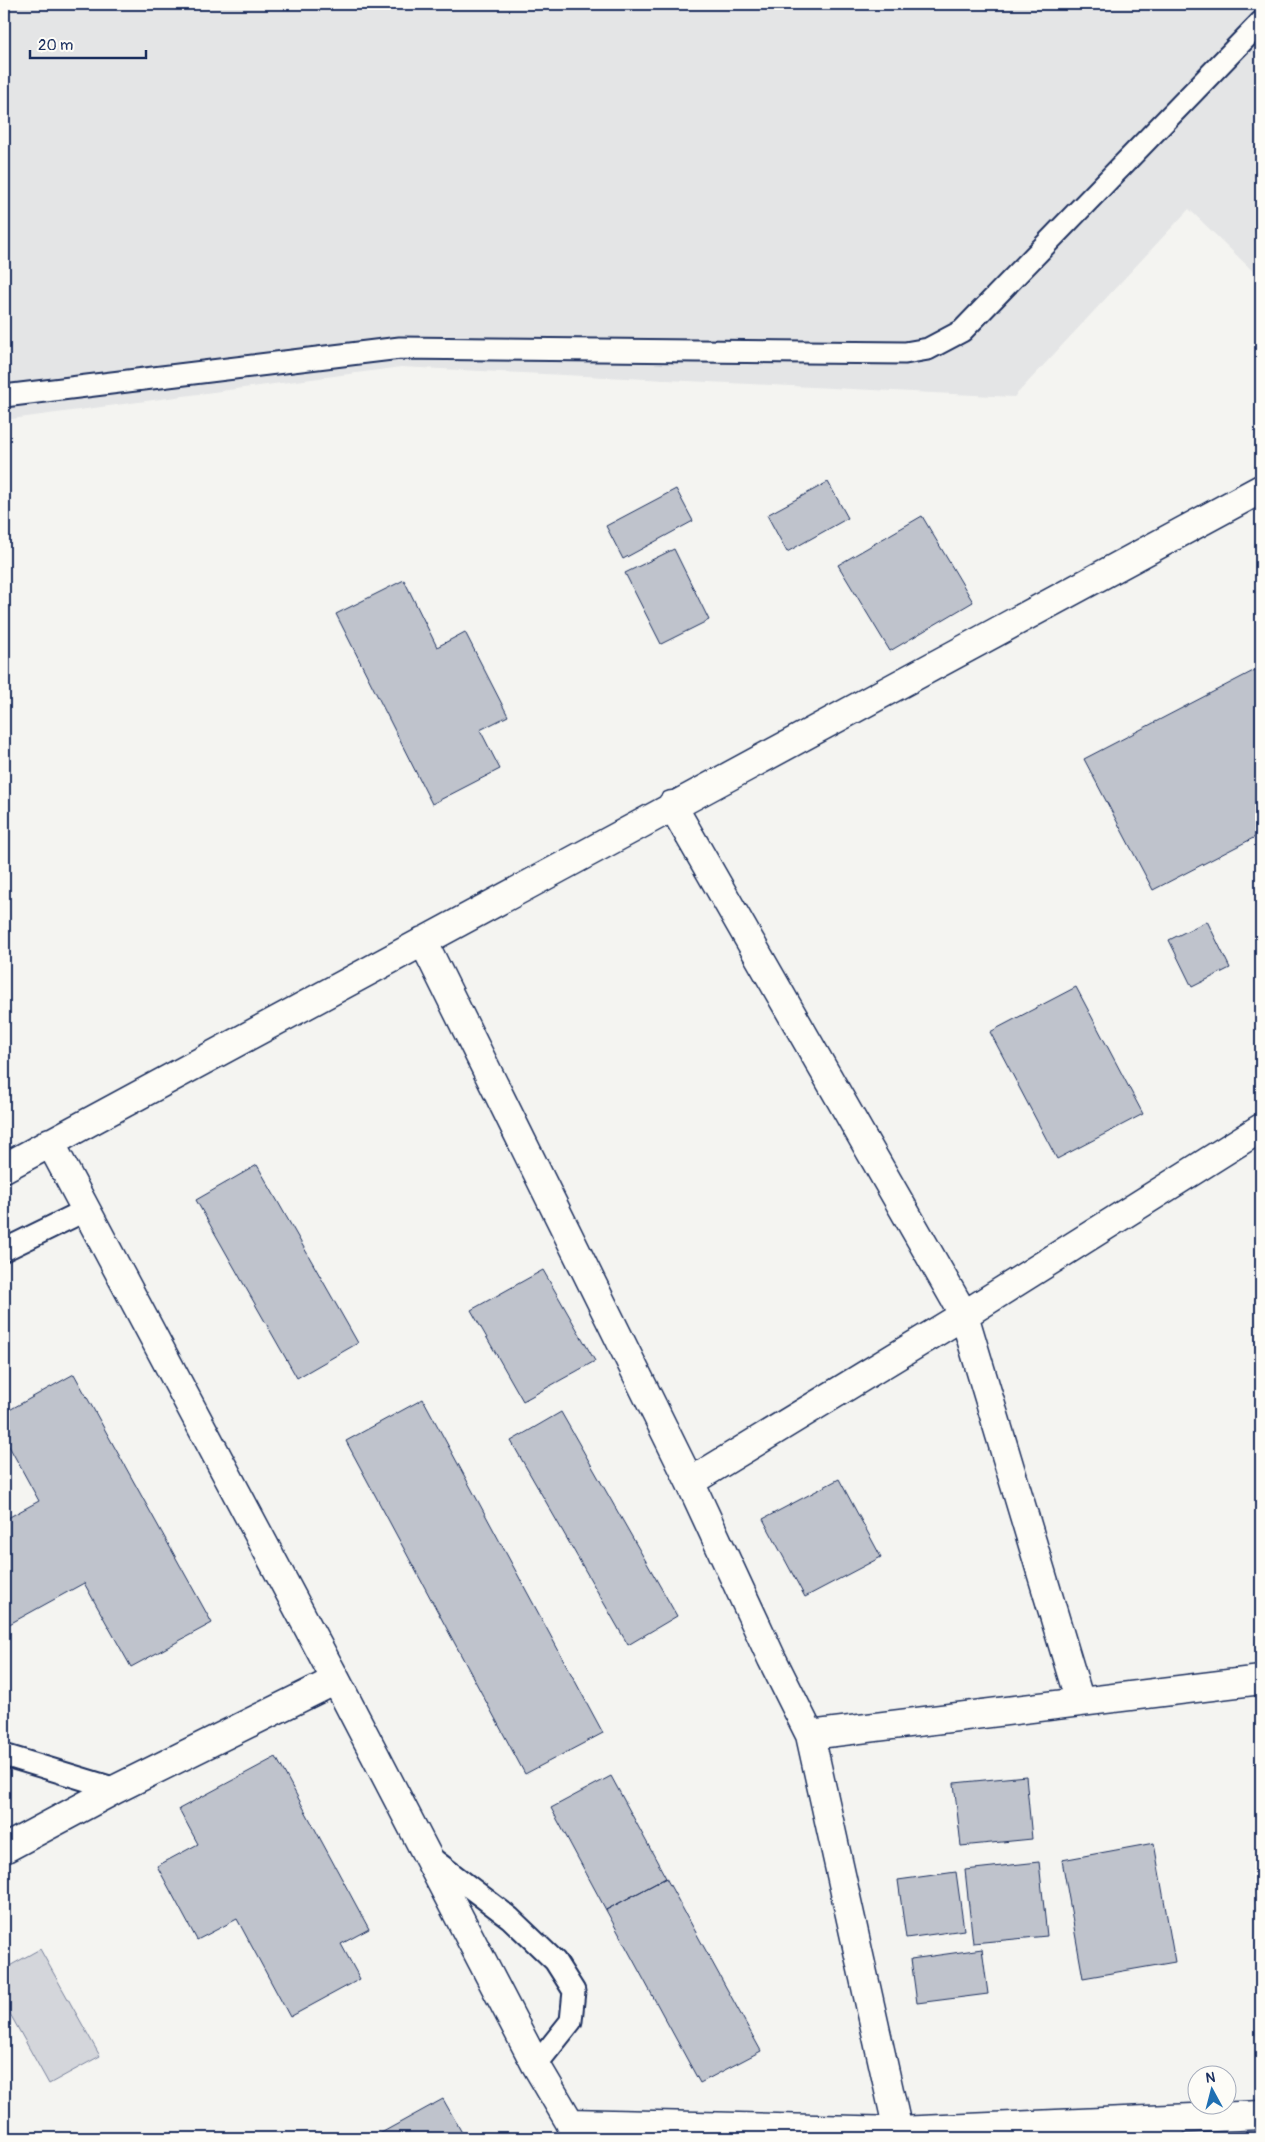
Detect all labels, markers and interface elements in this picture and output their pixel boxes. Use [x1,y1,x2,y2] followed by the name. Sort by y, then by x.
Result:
[30,28,146,60] scale bar
[38,36,73,55] text: 20 m
[1188,2064,1238,2114] north arrow
[1205,2069,1216,2087] text: N

